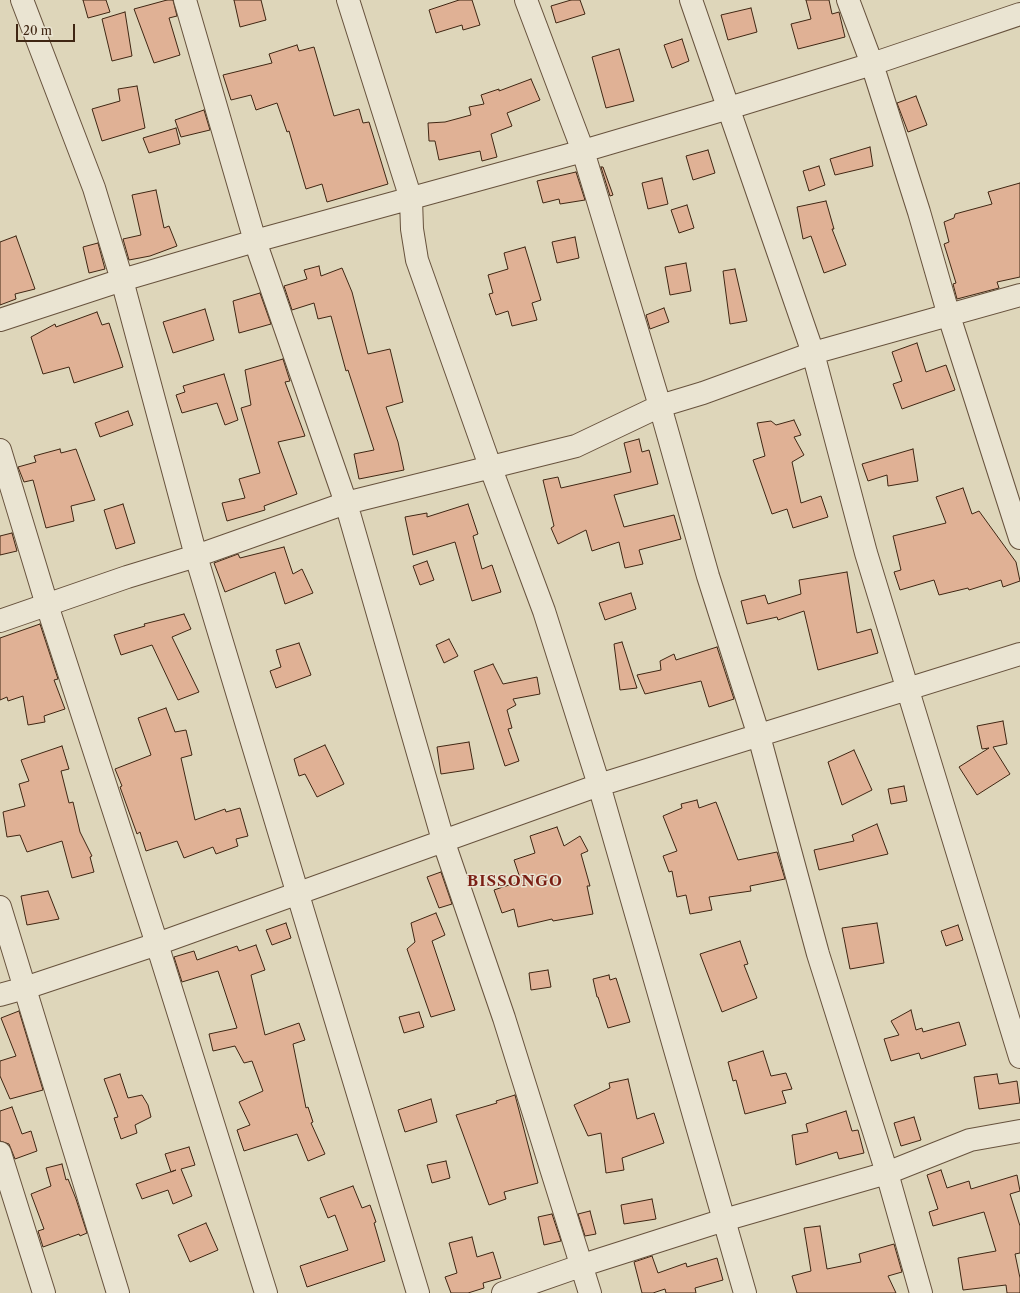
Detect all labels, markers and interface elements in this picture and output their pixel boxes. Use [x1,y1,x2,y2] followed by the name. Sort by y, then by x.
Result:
[18,16,77,42] scale bar
[23,23,52,38] text: 20 m
[467,873,563,891] district label: BISSONGO

